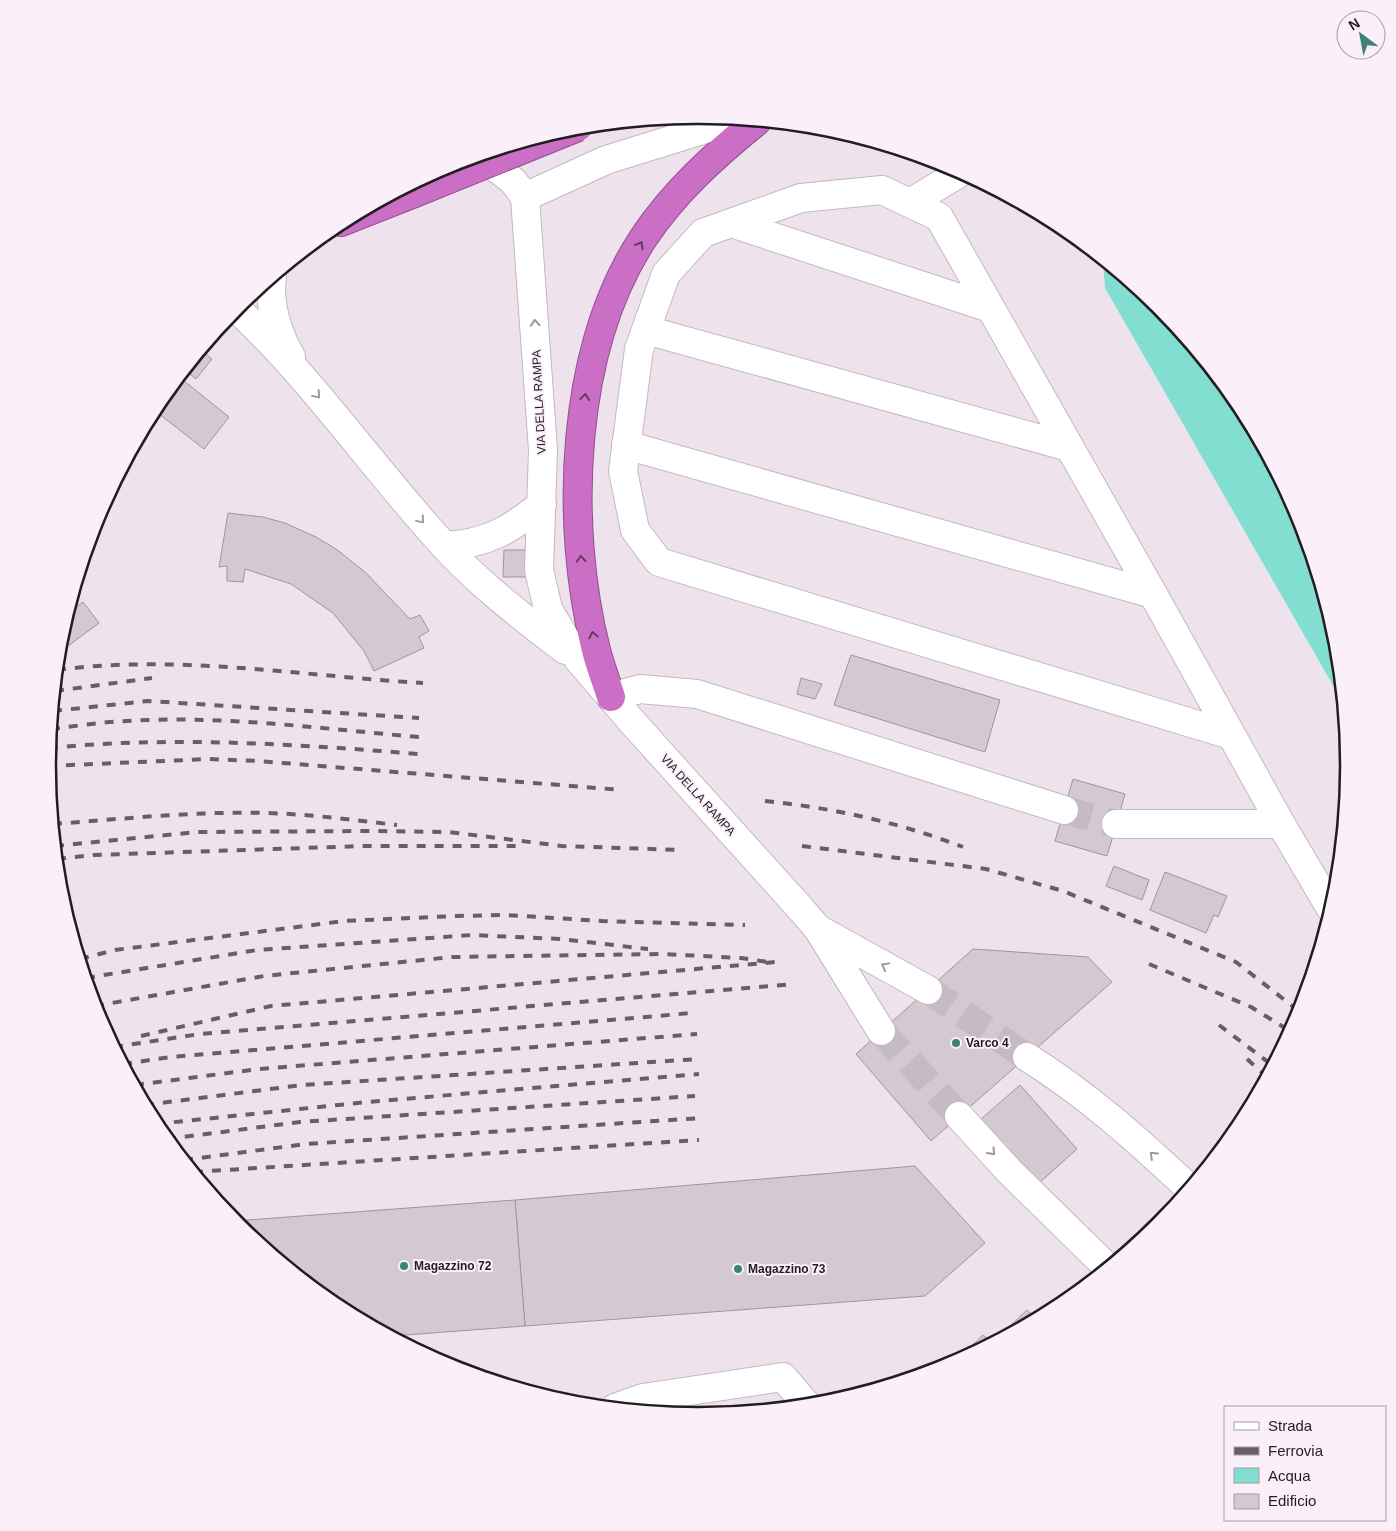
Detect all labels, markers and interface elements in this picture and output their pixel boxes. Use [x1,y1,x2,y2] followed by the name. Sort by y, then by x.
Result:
[1336,10,1386,60] north arrow
[1346,15,1363,33] text: N
[633,241,643,250] one-way arrow
[529,319,540,327] one-way arrow
[529,349,549,455] street label: VIA DELLA RAMPA
[311,389,319,398] one-way arrow
[579,393,590,401] one-way arrow
[416,514,425,523] one-way arrow
[575,555,586,563] one-way arrow
[588,631,598,640] one-way arrow
[658,751,738,839] street label: VIA DELLA RAMPA
[881,962,890,972] one-way arrow
[966,1036,1009,1050] place label: Varco 4
[950,1037,962,1049] marker: Varco 4
[986,1147,995,1156] one-way arrow
[1150,1152,1159,1161] one-way arrow
[414,1259,492,1273] place label: Magazzino 72
[398,1260,410,1272] marker: Magazzino 72
[748,1262,826,1276] place label: Magazzino 73
[732,1263,744,1275] marker: Magazzino 73
[1224,1406,1386,1521] legend
[1268,1417,1313,1434] text: Strada
[1268,1442,1324,1459] text: Ferrovia
[1268,1467,1311,1484] text: Acqua
[1268,1492,1316,1509] text: Edificio

